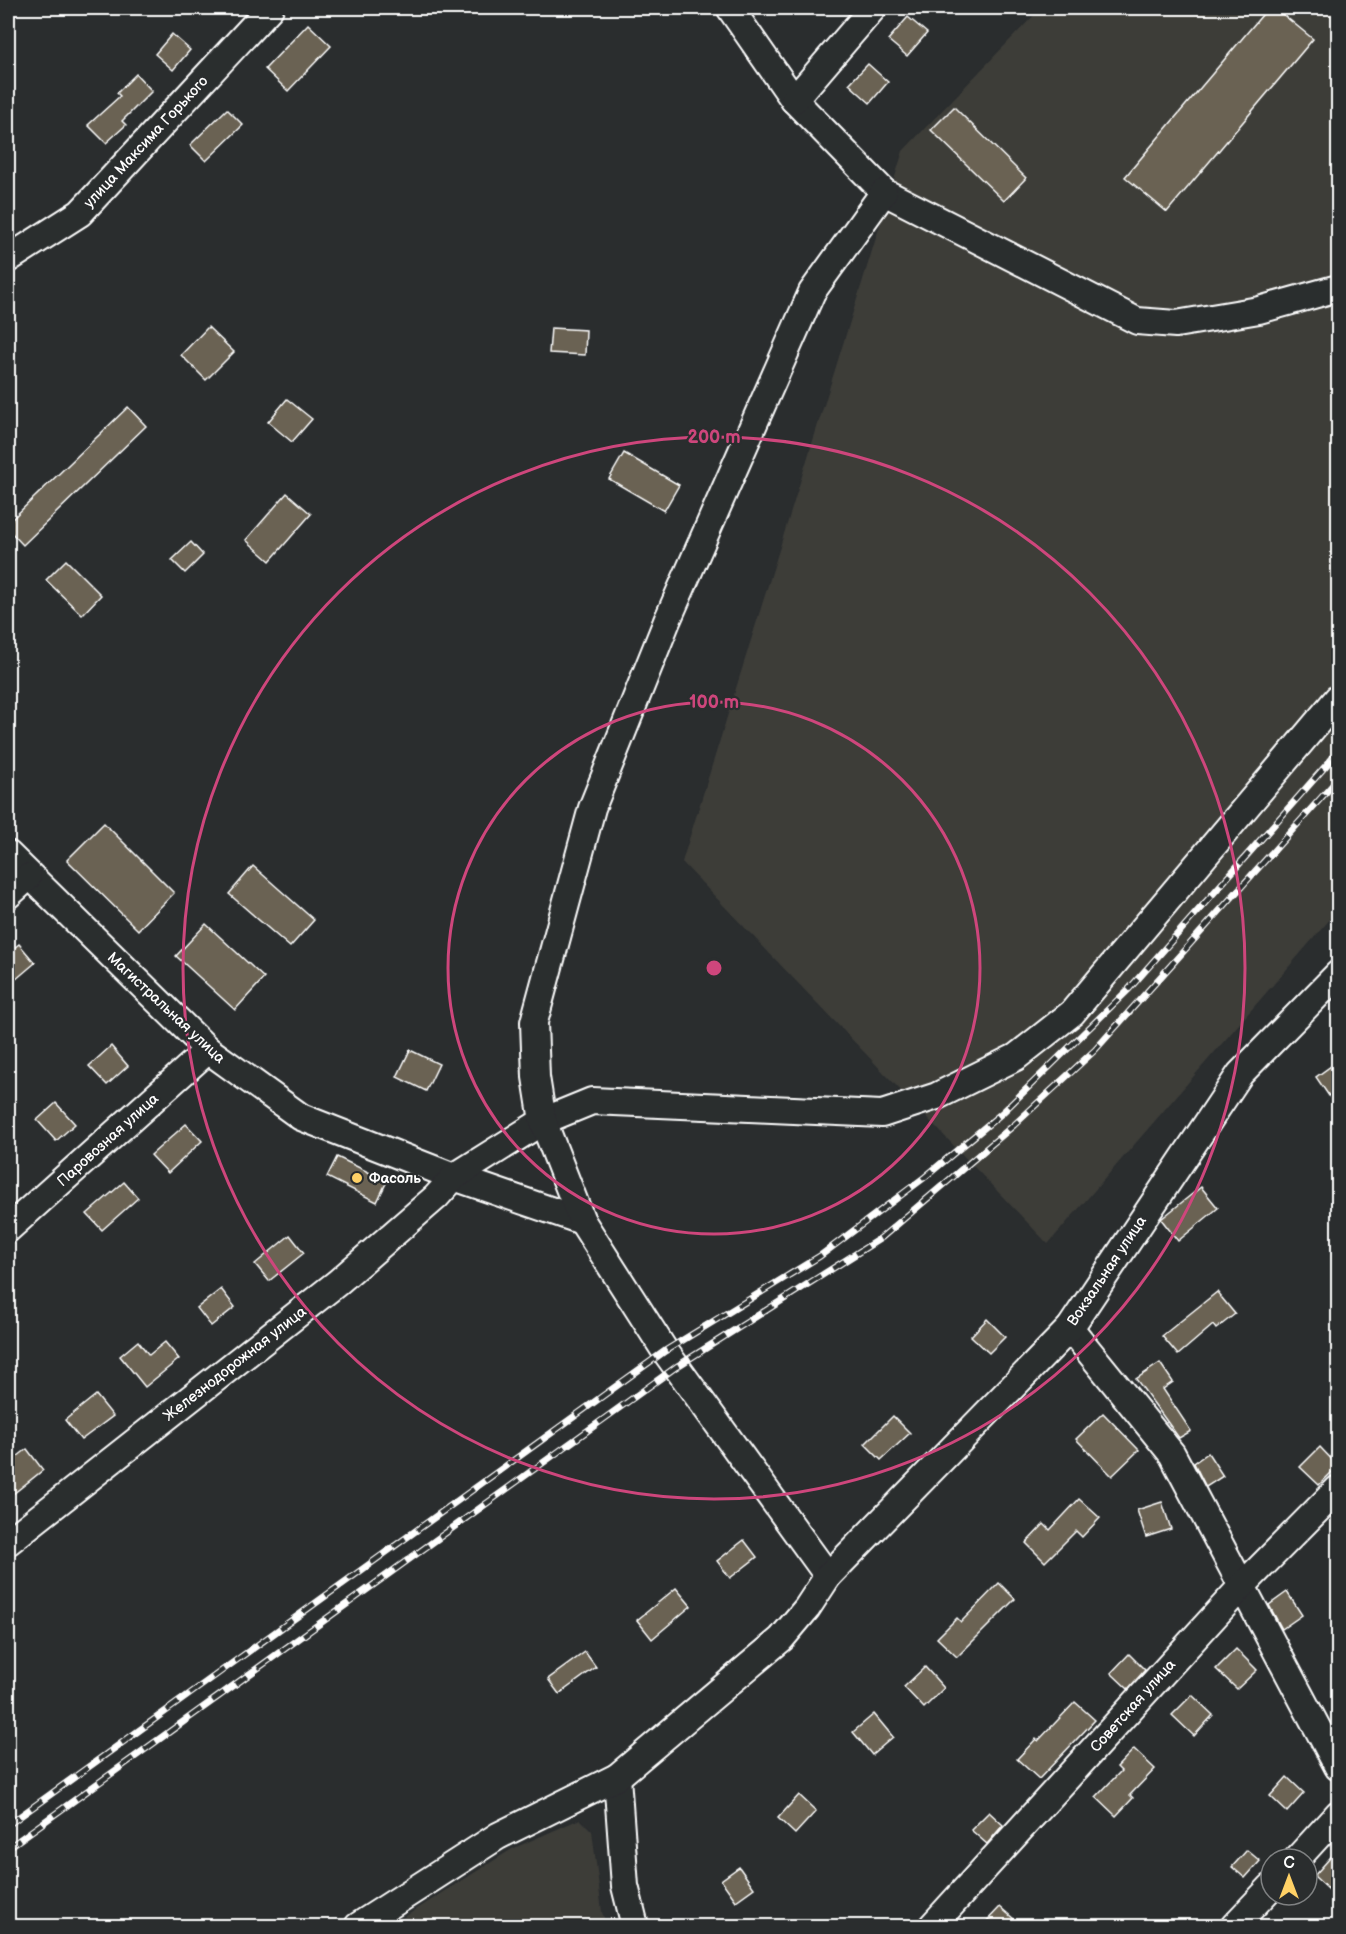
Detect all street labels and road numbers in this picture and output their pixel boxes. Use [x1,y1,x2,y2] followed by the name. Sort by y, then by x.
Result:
[80,72,212,212] street label: улица Максима Горького
[103,948,229,1068] street label: Магистральная улица
[53,1089,163,1191] street label: Паровозная улица
[1063,1212,1151,1330] street label: Вокзальная улица
[160,1302,310,1426] street label: Железнодорожная улица
[1086,1655,1180,1756] street label: Советская улица

